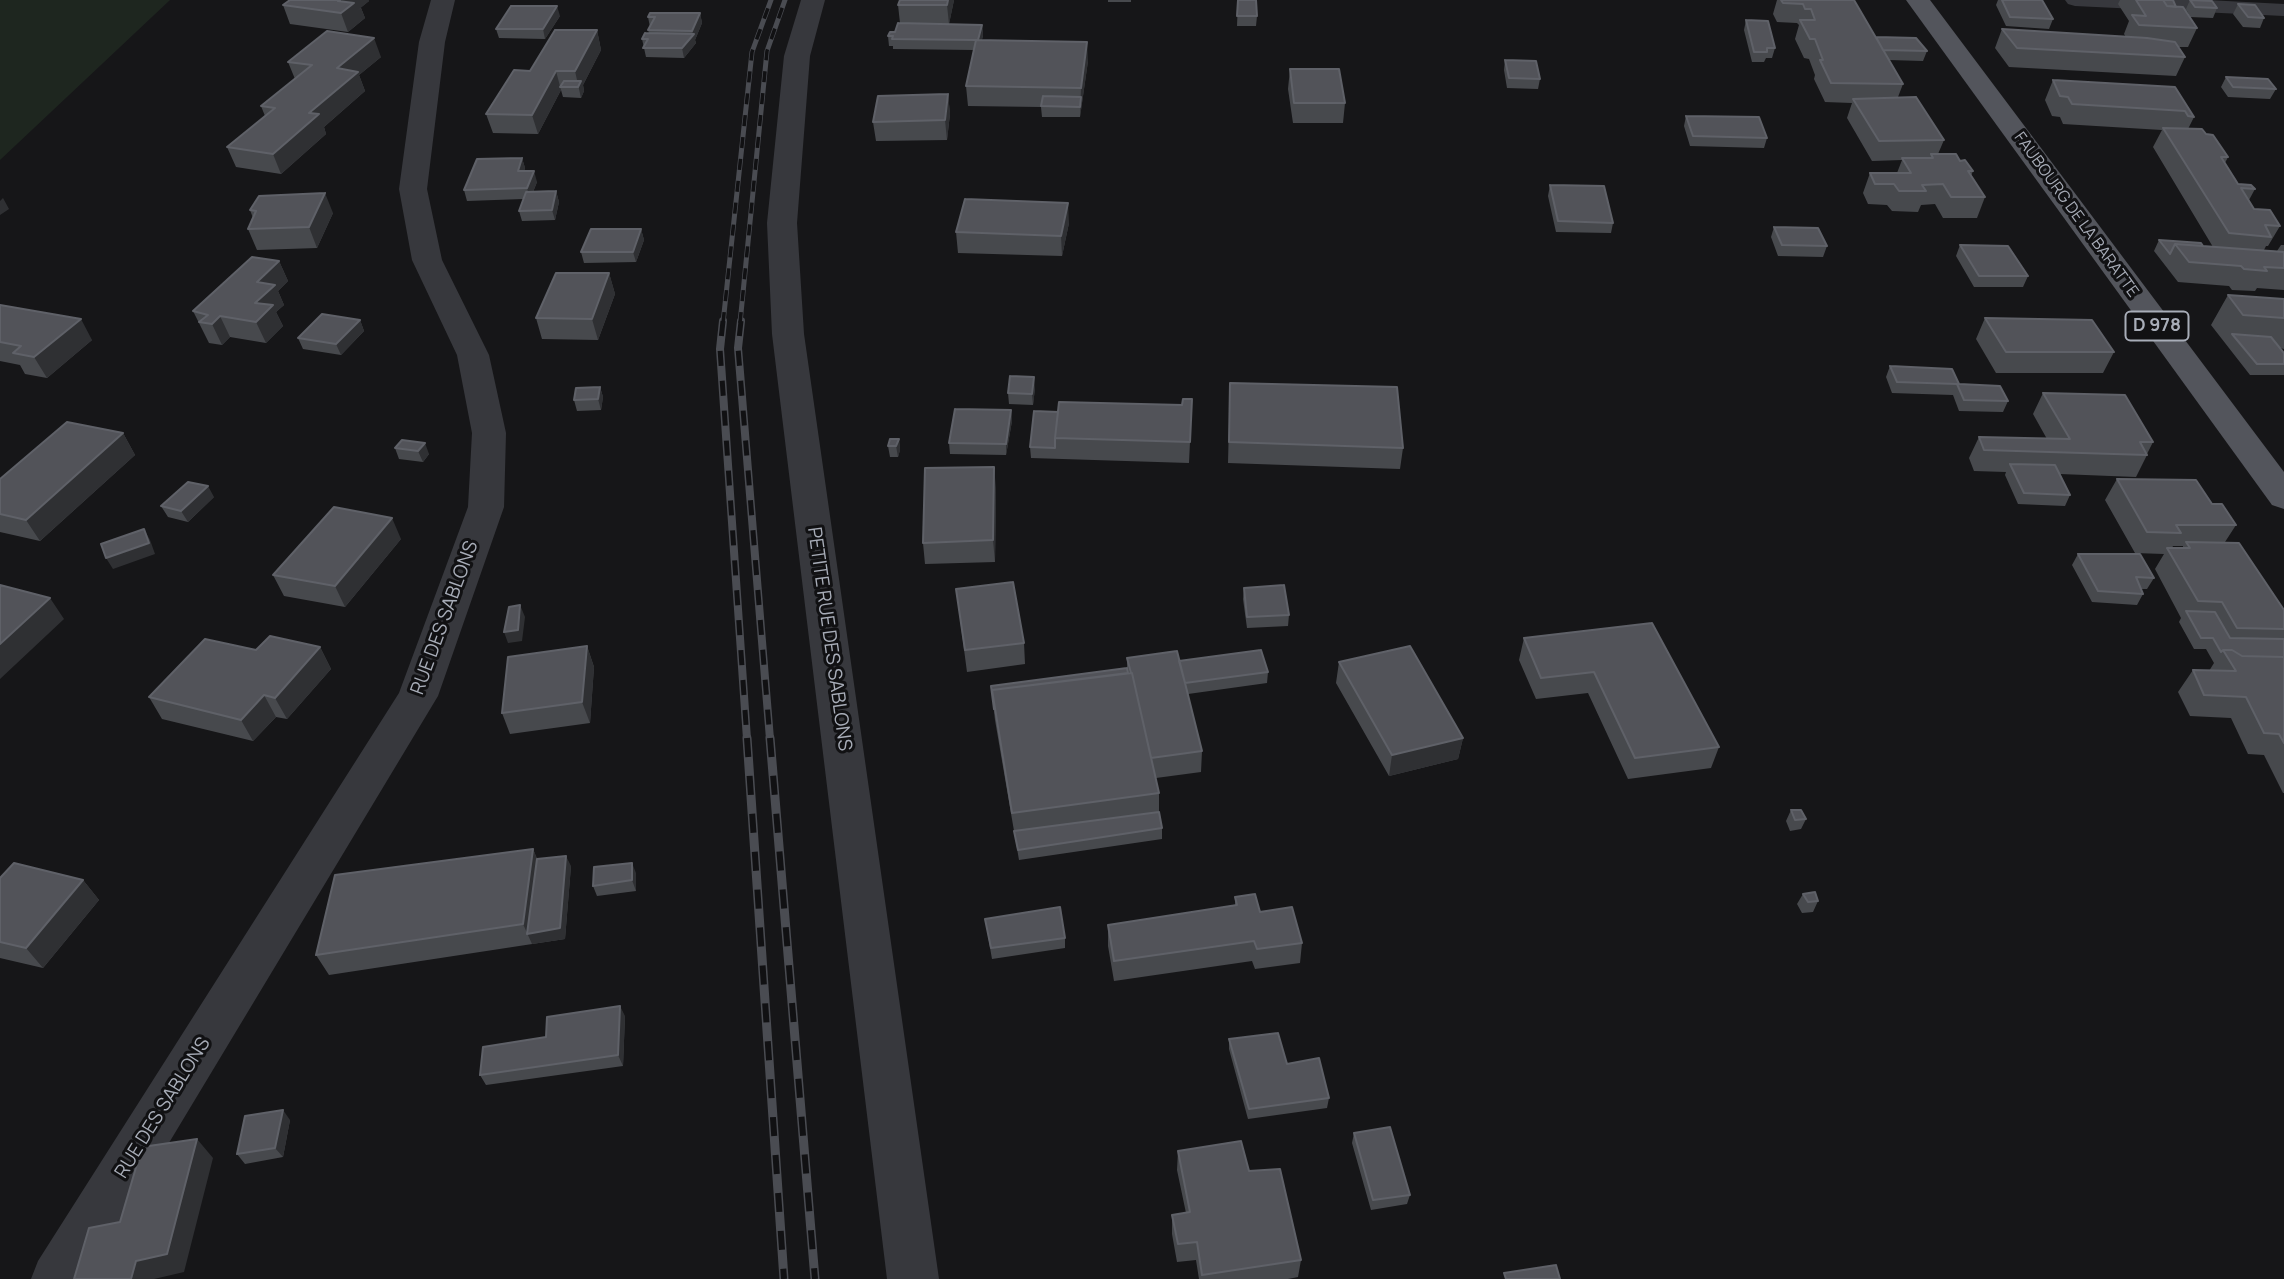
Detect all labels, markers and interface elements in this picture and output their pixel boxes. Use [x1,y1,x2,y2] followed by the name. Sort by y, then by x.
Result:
[2010,129,2142,301] street label: FAUBOURG DE LA BARATTE
[2126,312,2188,340] road number: D 978
[802,526,856,752] street label: PETITE RUE DES SABLONS
[407,538,483,698] street label: RUE DES SABLONS
[110,1033,216,1183] street label: RUE DES SABLONS

